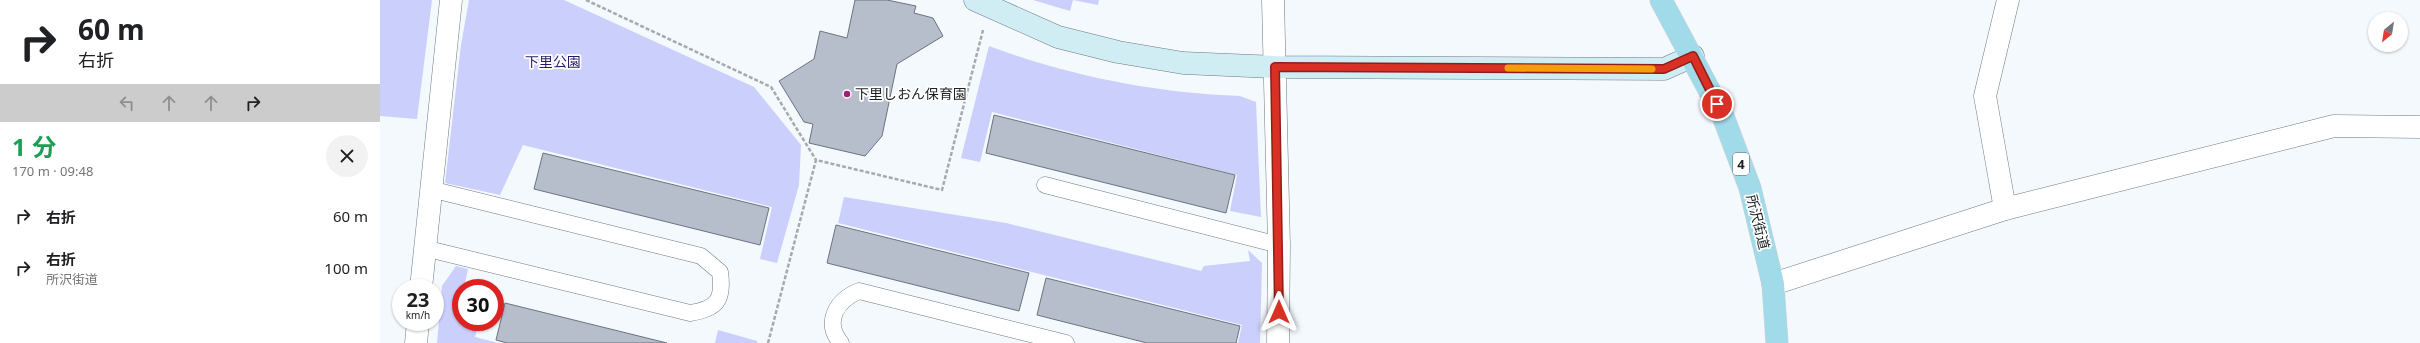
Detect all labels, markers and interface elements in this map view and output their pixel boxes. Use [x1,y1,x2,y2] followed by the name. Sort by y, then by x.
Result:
[78,10,145,48] text: 60 m
[2368,12,2408,52] north arrow
[2368,12,2408,52] map controls
[12,16,64,68] icon: right
[78,48,114,72] text: 右折
[525,52,581,71] park label: 下里公園
[855,84,967,103] place label: 下里しおん保育園
[1700,87,1734,121] pin
[842,89,852,99] marker: 下里しおん保育園
[116,92,138,114] icon: left
[158,92,180,114] icon: ahead
[200,92,222,114] icon: ahead
[242,92,264,114] icon: right
[1706,93,1728,115] icon: arrive
[12,130,56,163] text: 1 分
[326,135,368,177] button: close
[1733,153,1749,175] road number: 4
[12,162,93,180] text: 170 m · 09:48
[1742,192,1774,251] street label: 所沢街道
[12,205,34,227] icon: right
[333,206,368,226] text: 60 m
[46,207,76,227] text: 右折
[46,249,76,269] text: 右折
[12,257,34,279] icon: right
[324,258,368,278] text: 100 m
[46,270,98,288] text: 所沢街道
[452,279,504,331] speed limit sign: 30
[407,286,429,313] text: 23
[1258,291,1300,333] position arrow
[406,308,430,322] text: km/h

